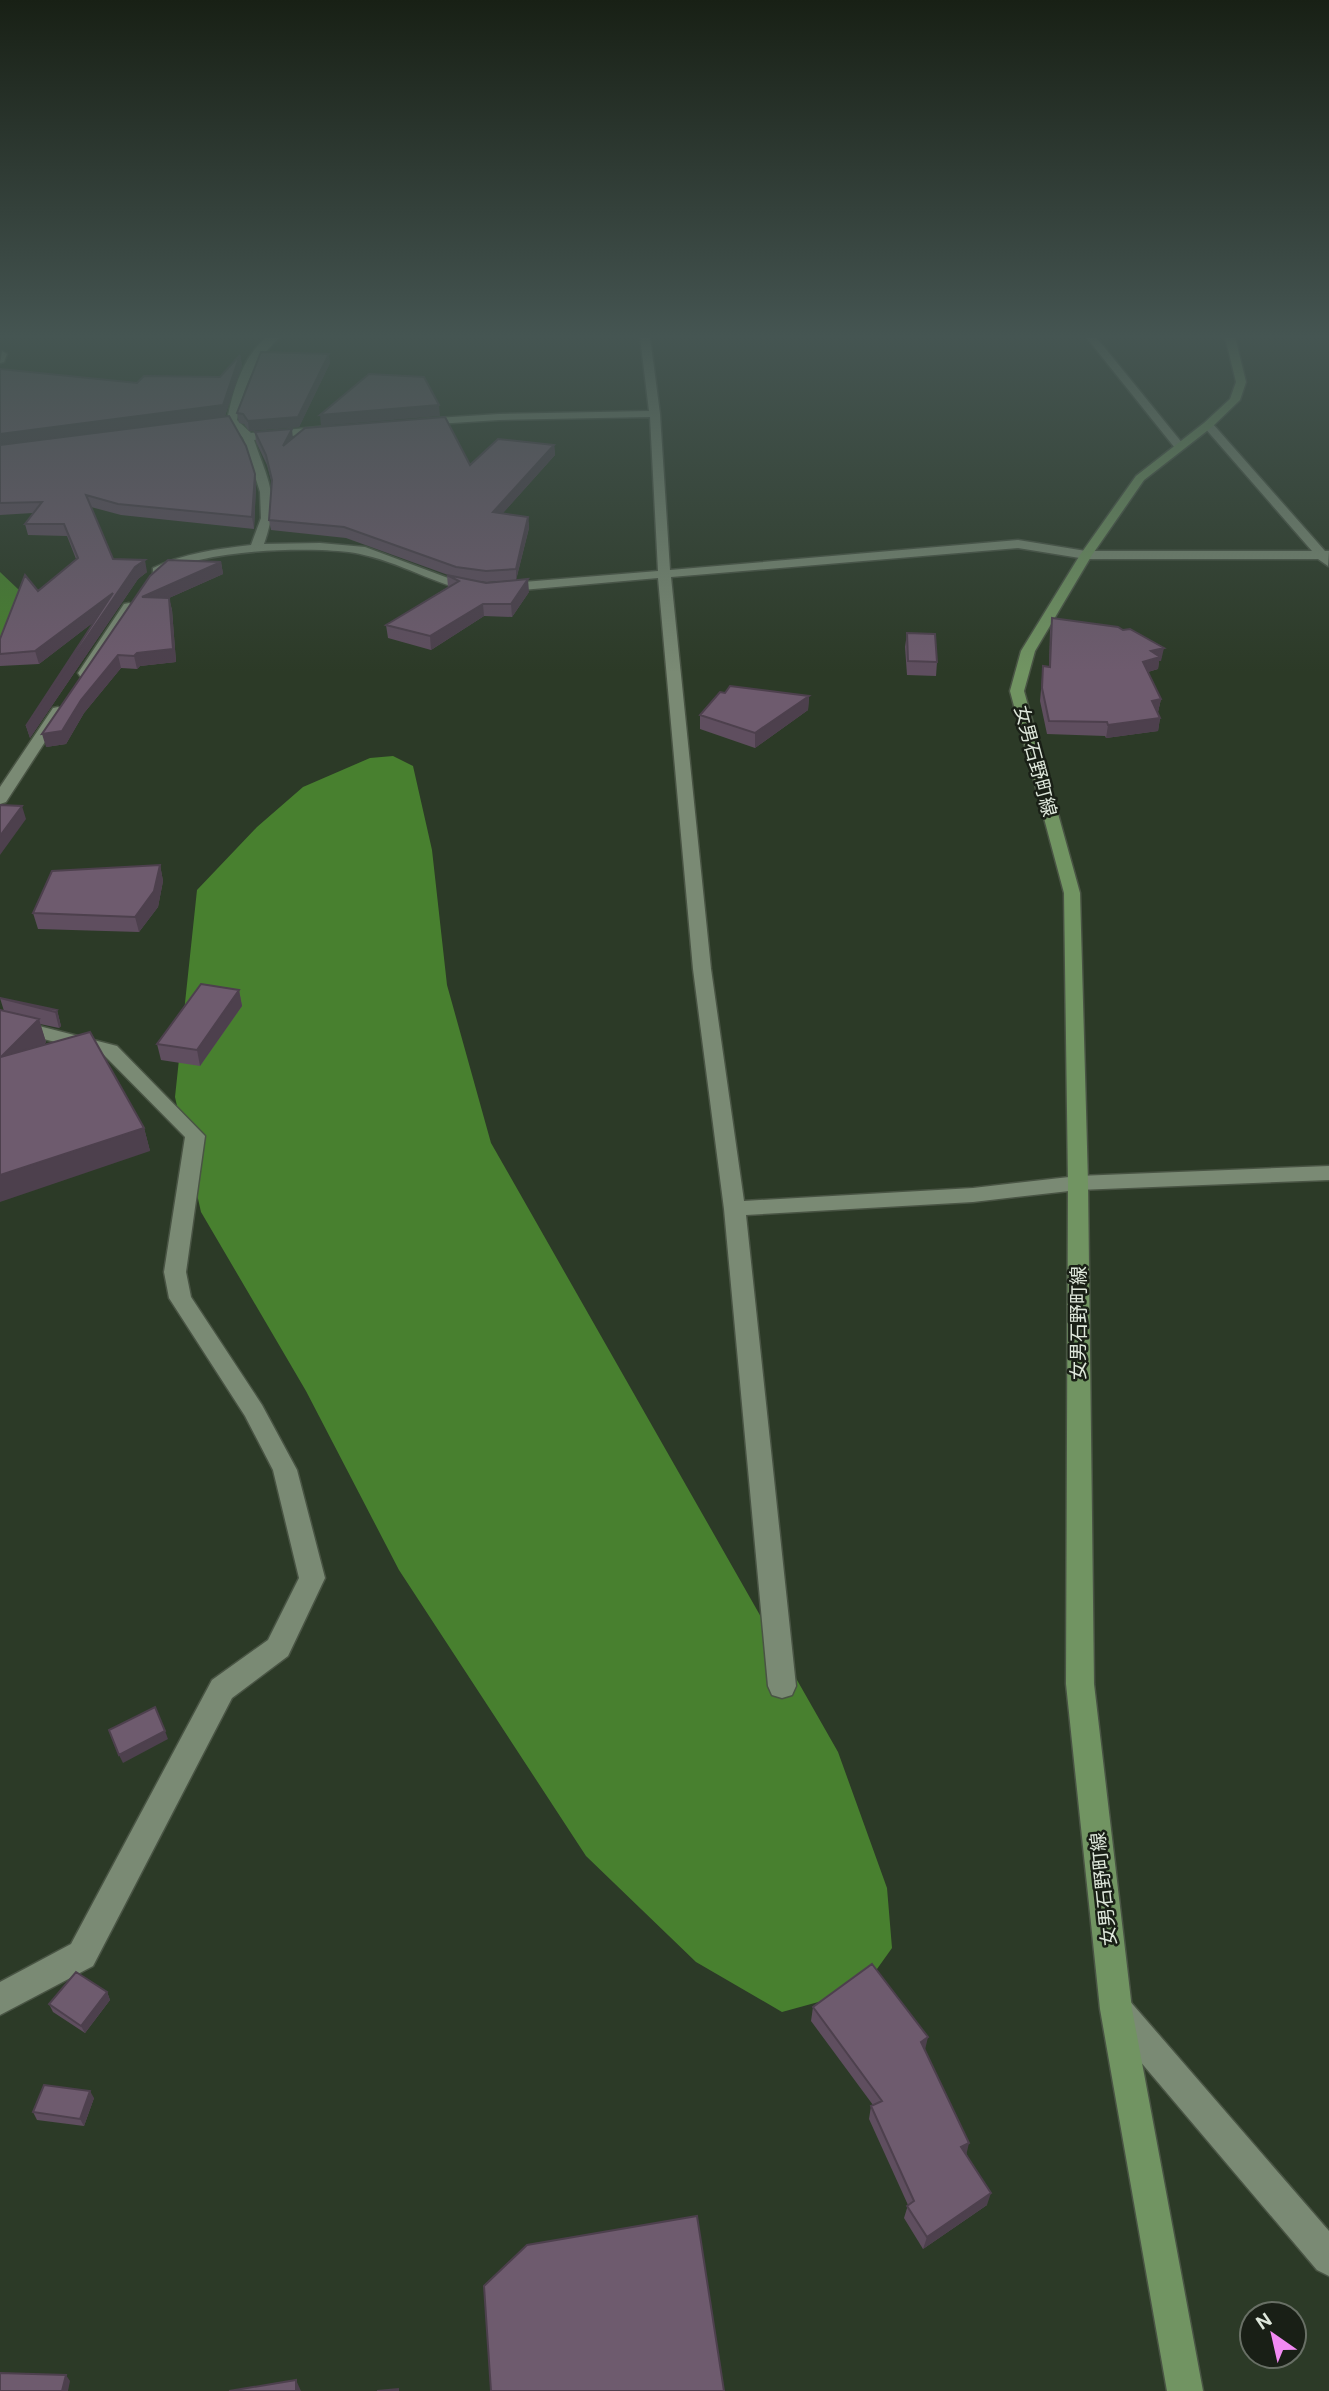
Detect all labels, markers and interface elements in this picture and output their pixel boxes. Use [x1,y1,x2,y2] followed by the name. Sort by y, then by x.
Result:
[1009,703,1062,819] street label: 女男石野町線
[1066,1266,1091,1380] street label: 女男石野町線
[1085,1831,1122,1947] street label: 女男石野町線
[1238,2300,1308,2370] north arrow
[1251,2307,1277,2336] text: N

